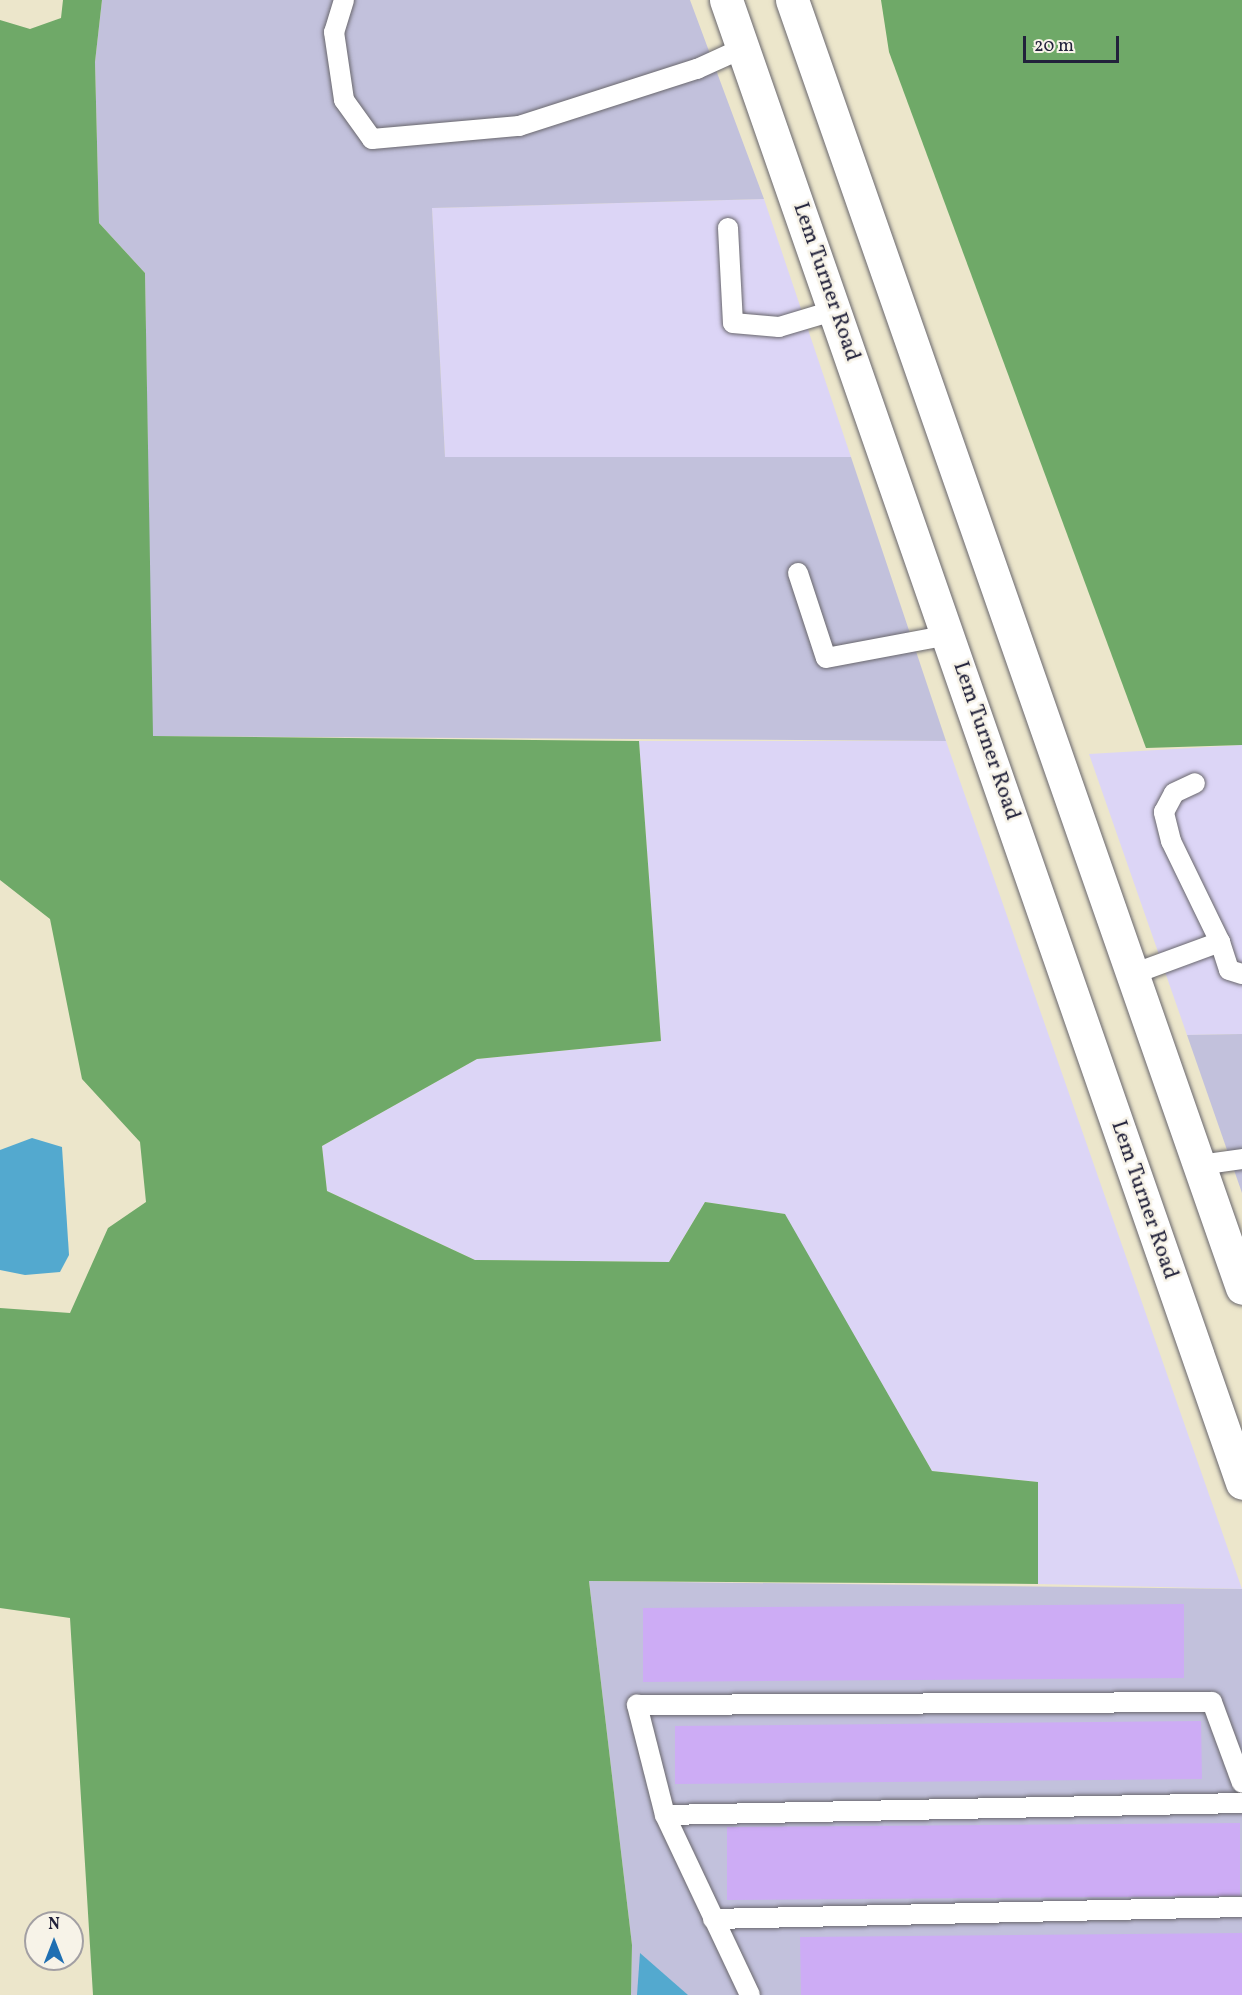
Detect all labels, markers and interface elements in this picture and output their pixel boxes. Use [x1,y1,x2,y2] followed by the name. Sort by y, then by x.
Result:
[1026,24,1122,62] scale bar
[1034,34,1074,59] text: 20 m
[786,199,866,365] street label: Lem Turner Road
[946,658,1026,824] street label: Lem Turner Road
[1104,1117,1184,1283] street label: Lem Turner Road
[24,1911,84,1971] north arrow
[48,1914,60,1936] text: N

